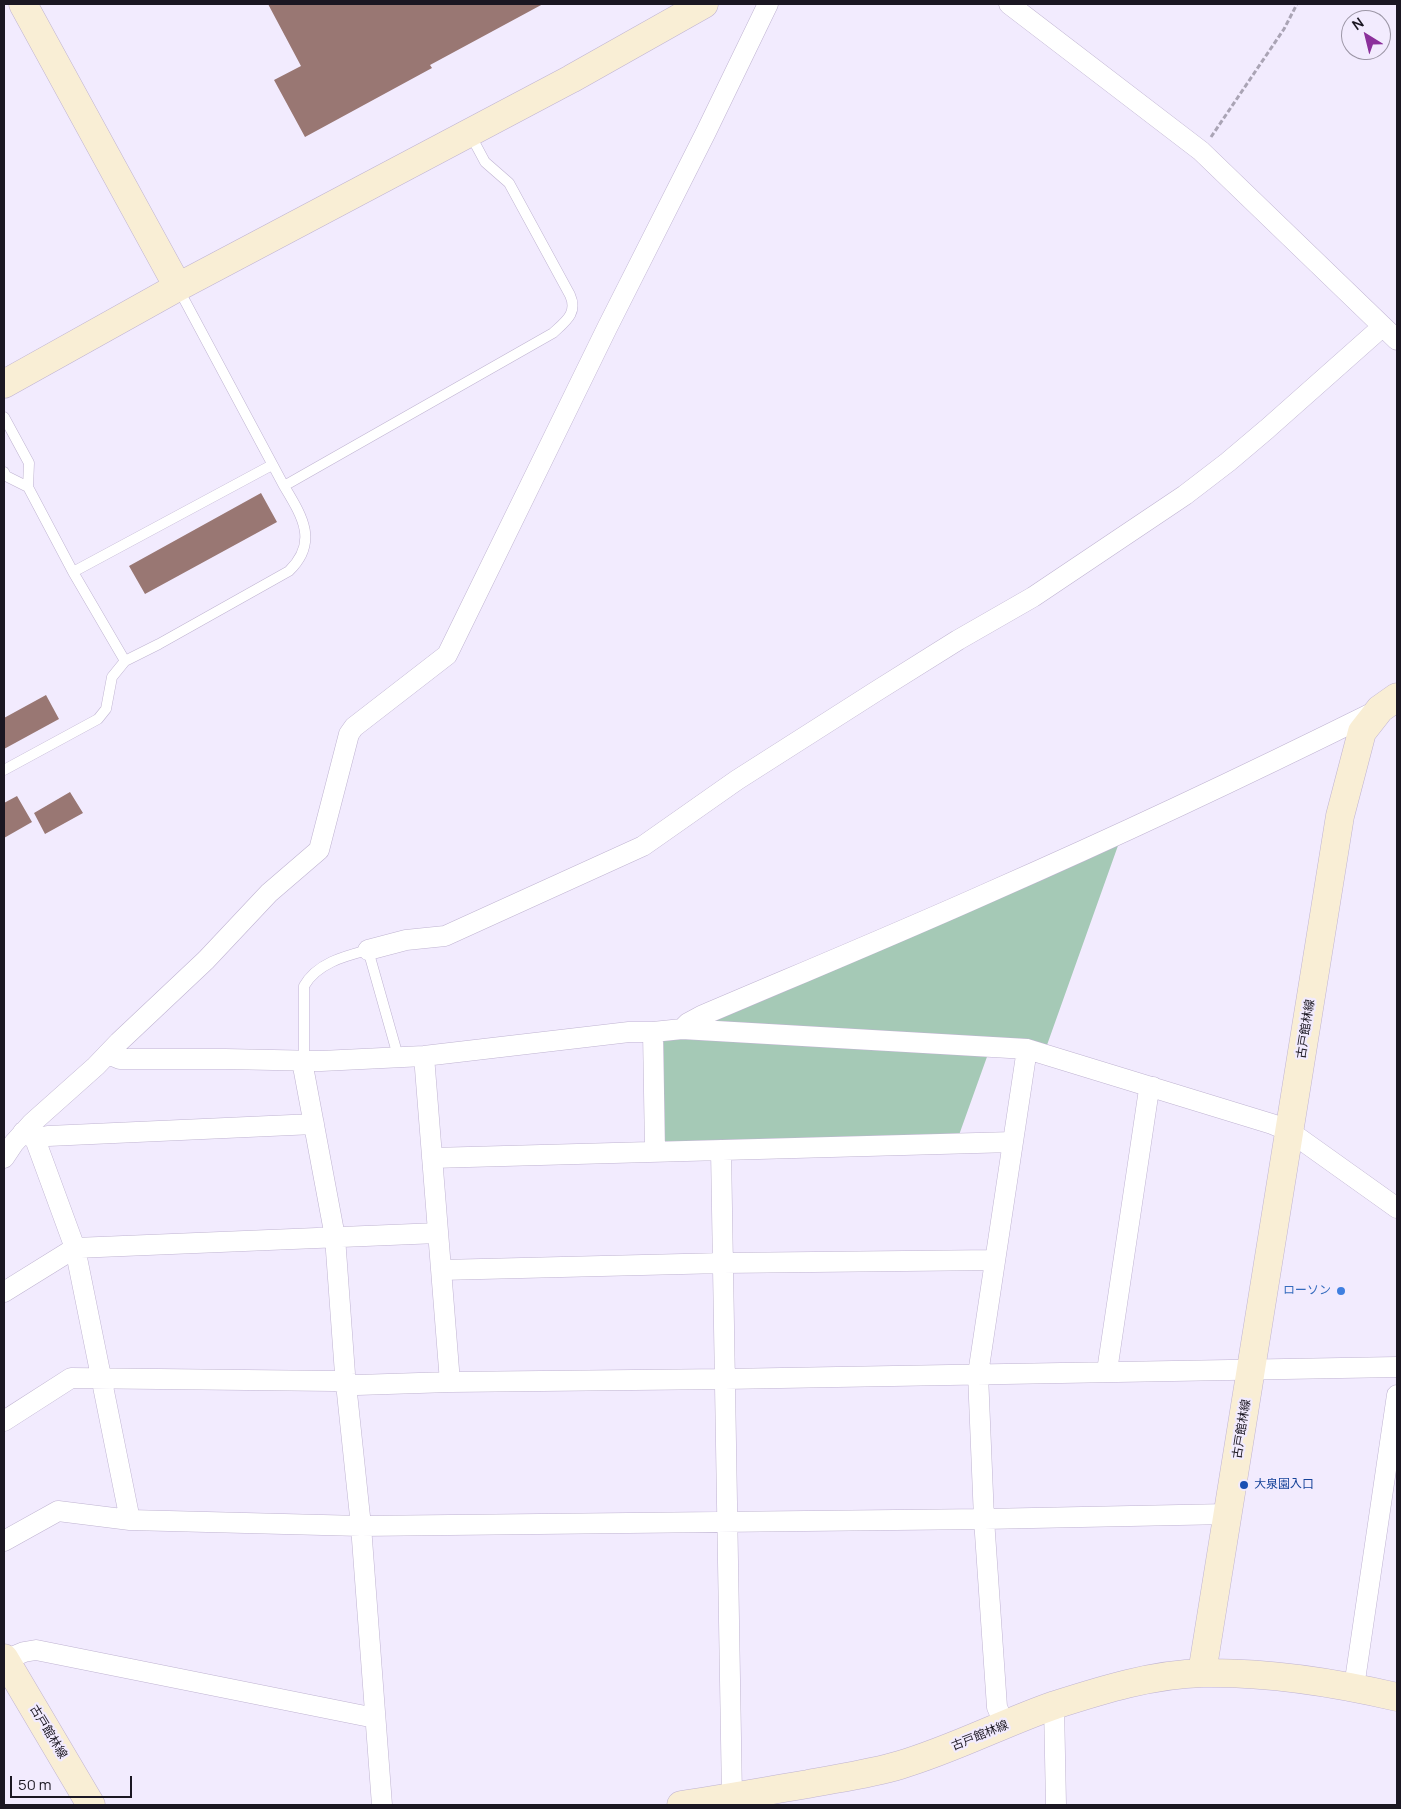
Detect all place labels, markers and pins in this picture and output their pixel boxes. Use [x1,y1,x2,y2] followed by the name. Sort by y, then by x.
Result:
[1283,1284,1331,1298] place label: ローソン
[1335,1285,1347,1297] marker: ローソン
[1254,1478,1314,1492] place label: 大泉園入口
[1238,1479,1250,1491] marker: 大泉園入口

